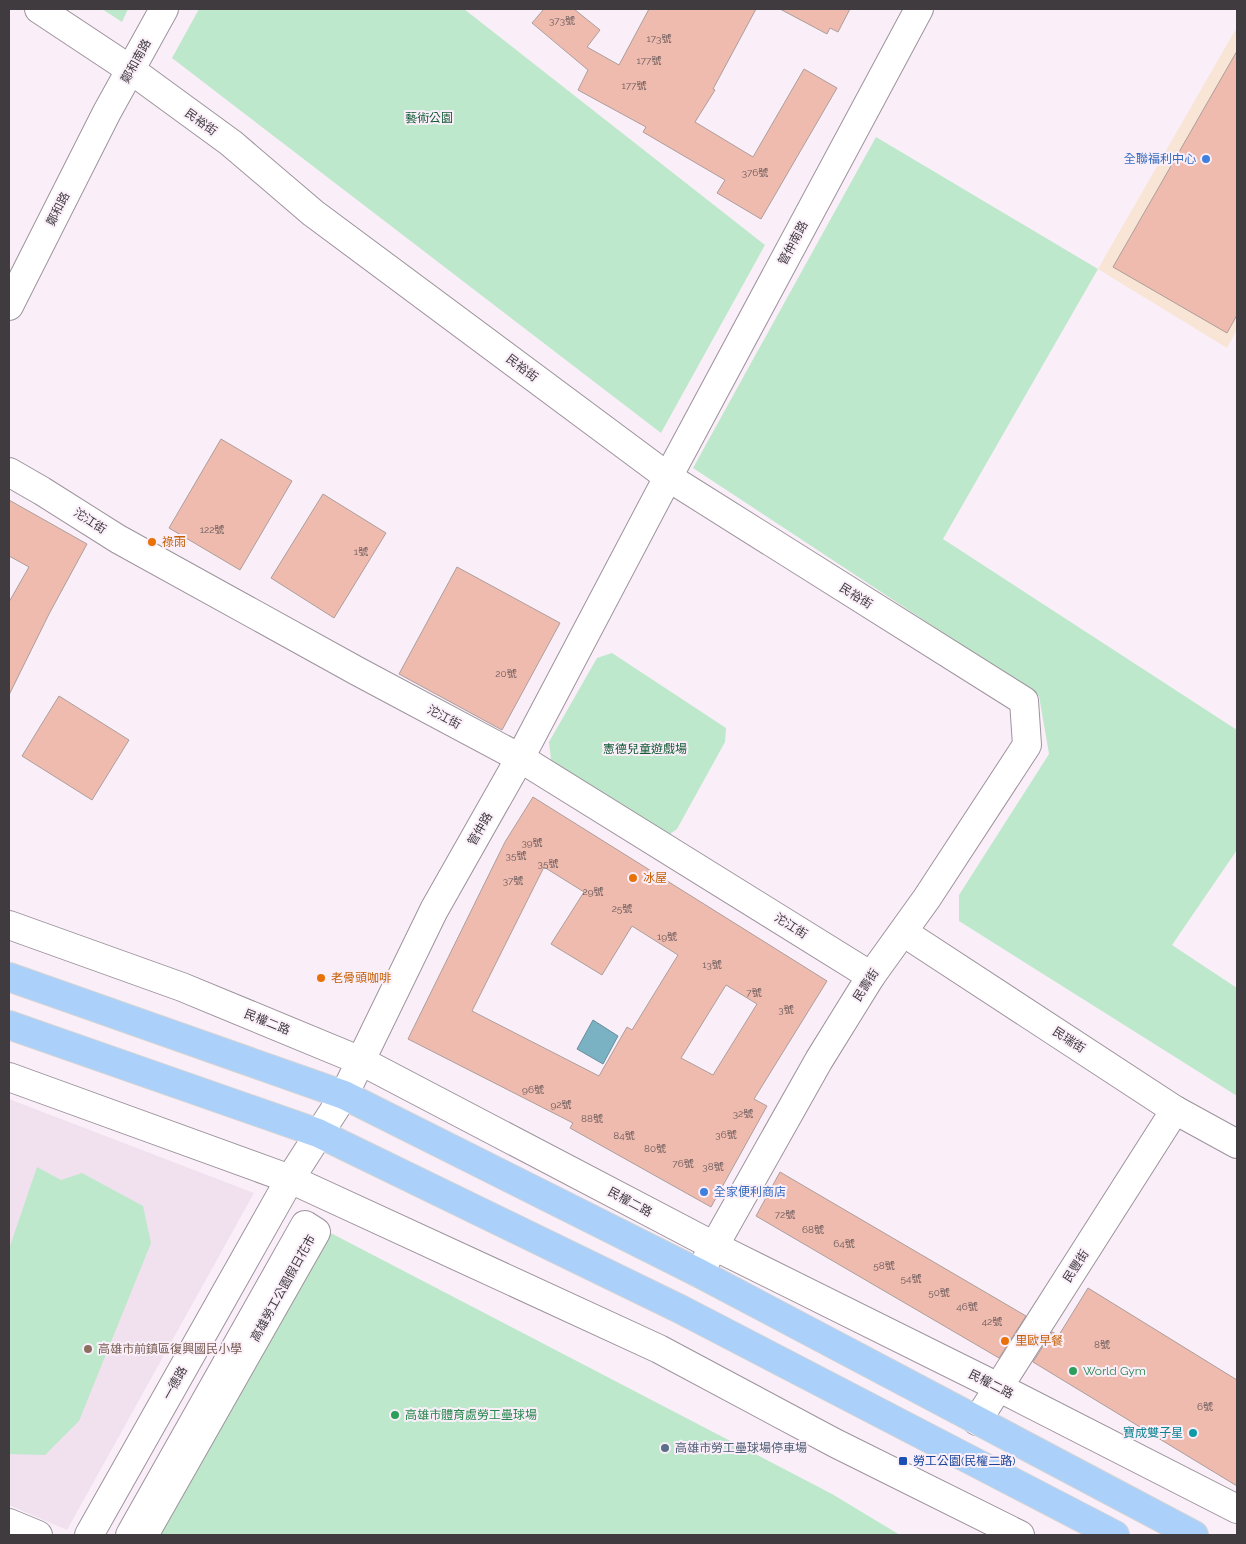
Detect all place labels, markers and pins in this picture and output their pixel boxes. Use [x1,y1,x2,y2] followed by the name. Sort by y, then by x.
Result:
[1124,152,1196,166] place label: 全聯福利中心
[1200,153,1212,165] marker: 全聯福利中心
[162,535,186,549] place label: 祿雨
[146,536,158,548] marker: 祿雨
[643,871,667,885] place label: 冰屋
[627,872,639,884] marker: 冰屋
[331,971,391,985] place label: 老骨頭咖啡
[315,972,327,984] marker: 老骨頭咖啡
[714,1185,786,1199] place label: 全家便利商店
[698,1186,710,1198] marker: 全家便利商店
[1015,1334,1063,1348] place label: 里歐早餐
[999,1335,1011,1347] marker: 里歐早餐
[98,1342,242,1356] place label: 高雄市前鎮區復興國民小學
[82,1343,94,1355] marker: 高雄市前鎮區復興國民小學
[1083,1364,1146,1378] place label: World Gym
[1067,1365,1079,1377] marker: World Gym
[405,1408,537,1422] place label: 高雄市體育處勞工壘球場
[389,1409,401,1421] marker: 高雄市體育處勞工壘球場
[1123,1426,1183,1440] place label: 寶成雙子星
[1187,1427,1199,1439] marker: 寶成雙子星
[675,1441,807,1455] place label: 高雄市勞工壘球場停車場
[659,1442,671,1454] marker: 高雄市勞工壘球場停車場
[913,1454,1015,1468] place label: 勞工公園(民權二路)
[897,1455,909,1467] marker: 勞工公園(民權二路)

